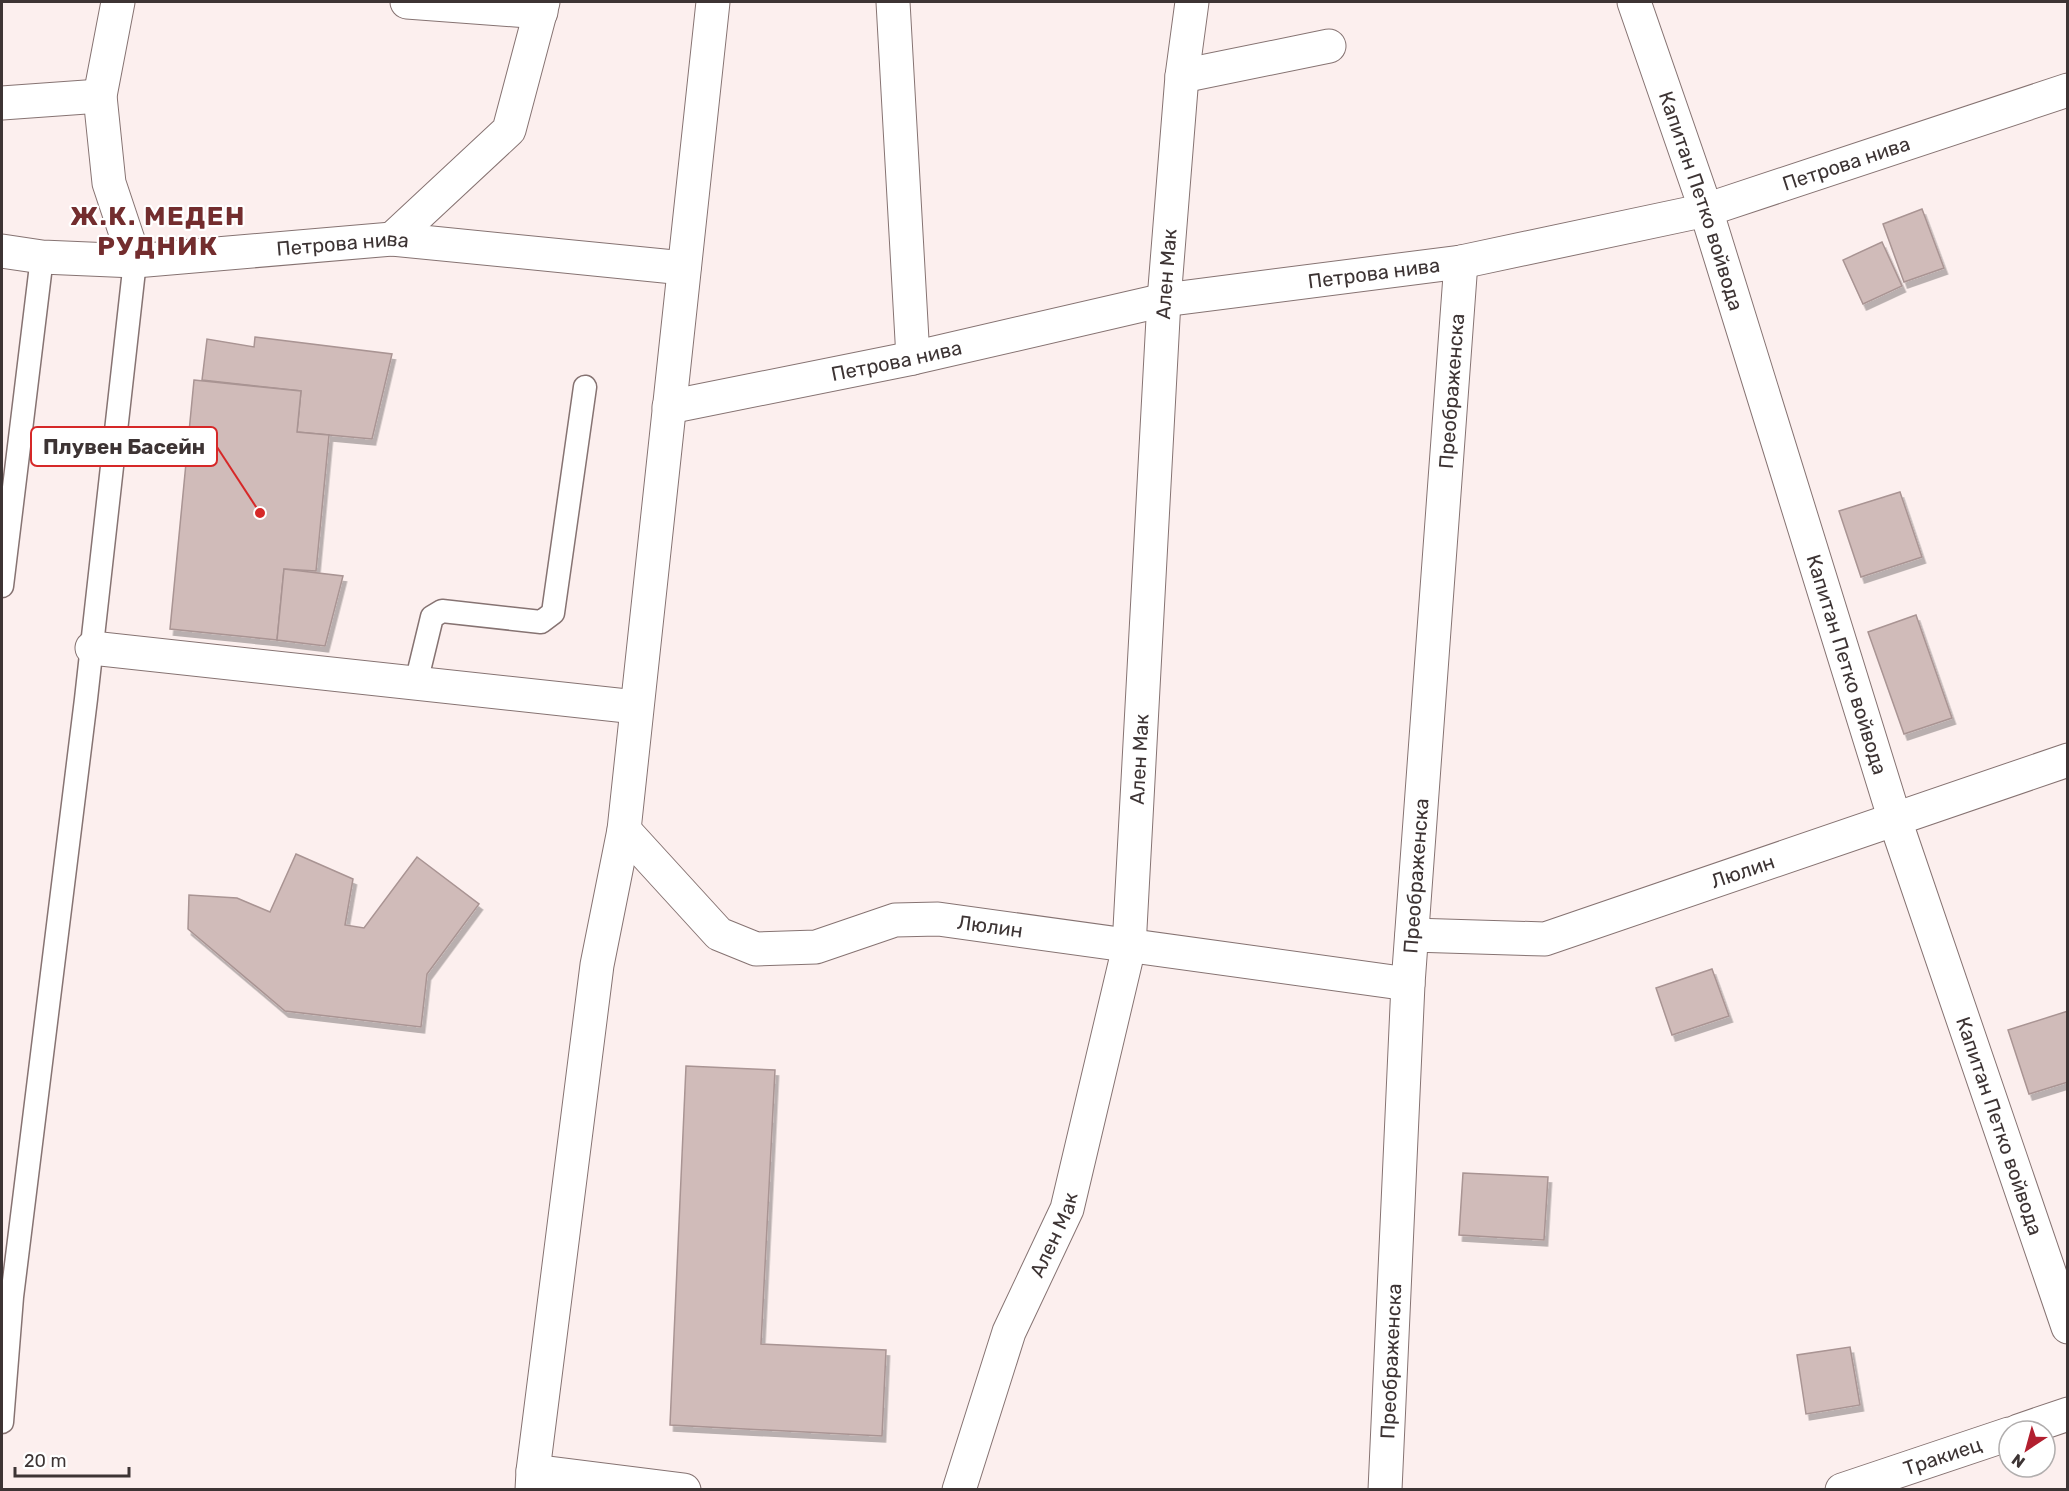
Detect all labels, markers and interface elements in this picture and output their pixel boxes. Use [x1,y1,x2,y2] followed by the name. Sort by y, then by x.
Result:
[1654,88,1748,313] street label: Капитан Петко войвода
[1779,131,1913,196] street label: Петрова нива
[70,201,246,262] district label: Ж.К. МЕДЕН РУДНИК
[275,227,410,261] street label: Петрова нива
[1151,227,1182,320] street label: Ален Мак
[1306,253,1441,293] street label: Петрова нива
[1434,313,1469,470] street label: Преображенска
[829,335,964,386] street label: Петрова нива
[31,427,217,466] callout: Плувен Басейн
[43,434,205,459] text: Плувен Басейн
[1801,551,1892,778] street label: Капитан Петко войвода
[1125,713,1154,805] street label: Ален Мак
[1398,797,1434,954] street label: Преображенска
[1708,849,1778,893] street label: Люлин
[956,910,1024,943] street label: Люлин
[1951,1014,2048,1238] street label: Капитан Петко войвода
[1024,1190,1083,1281] street label: Ален Мак
[1375,1283,1406,1439] street label: Преображенска
[1997,1419,2057,1479] north arrow
[1900,1432,1985,1481] street label: Тракиец
[15,1440,129,1478] scale bar
[24,1450,66,1472] text: 20 m
[2008,1450,2029,1472] text: N

